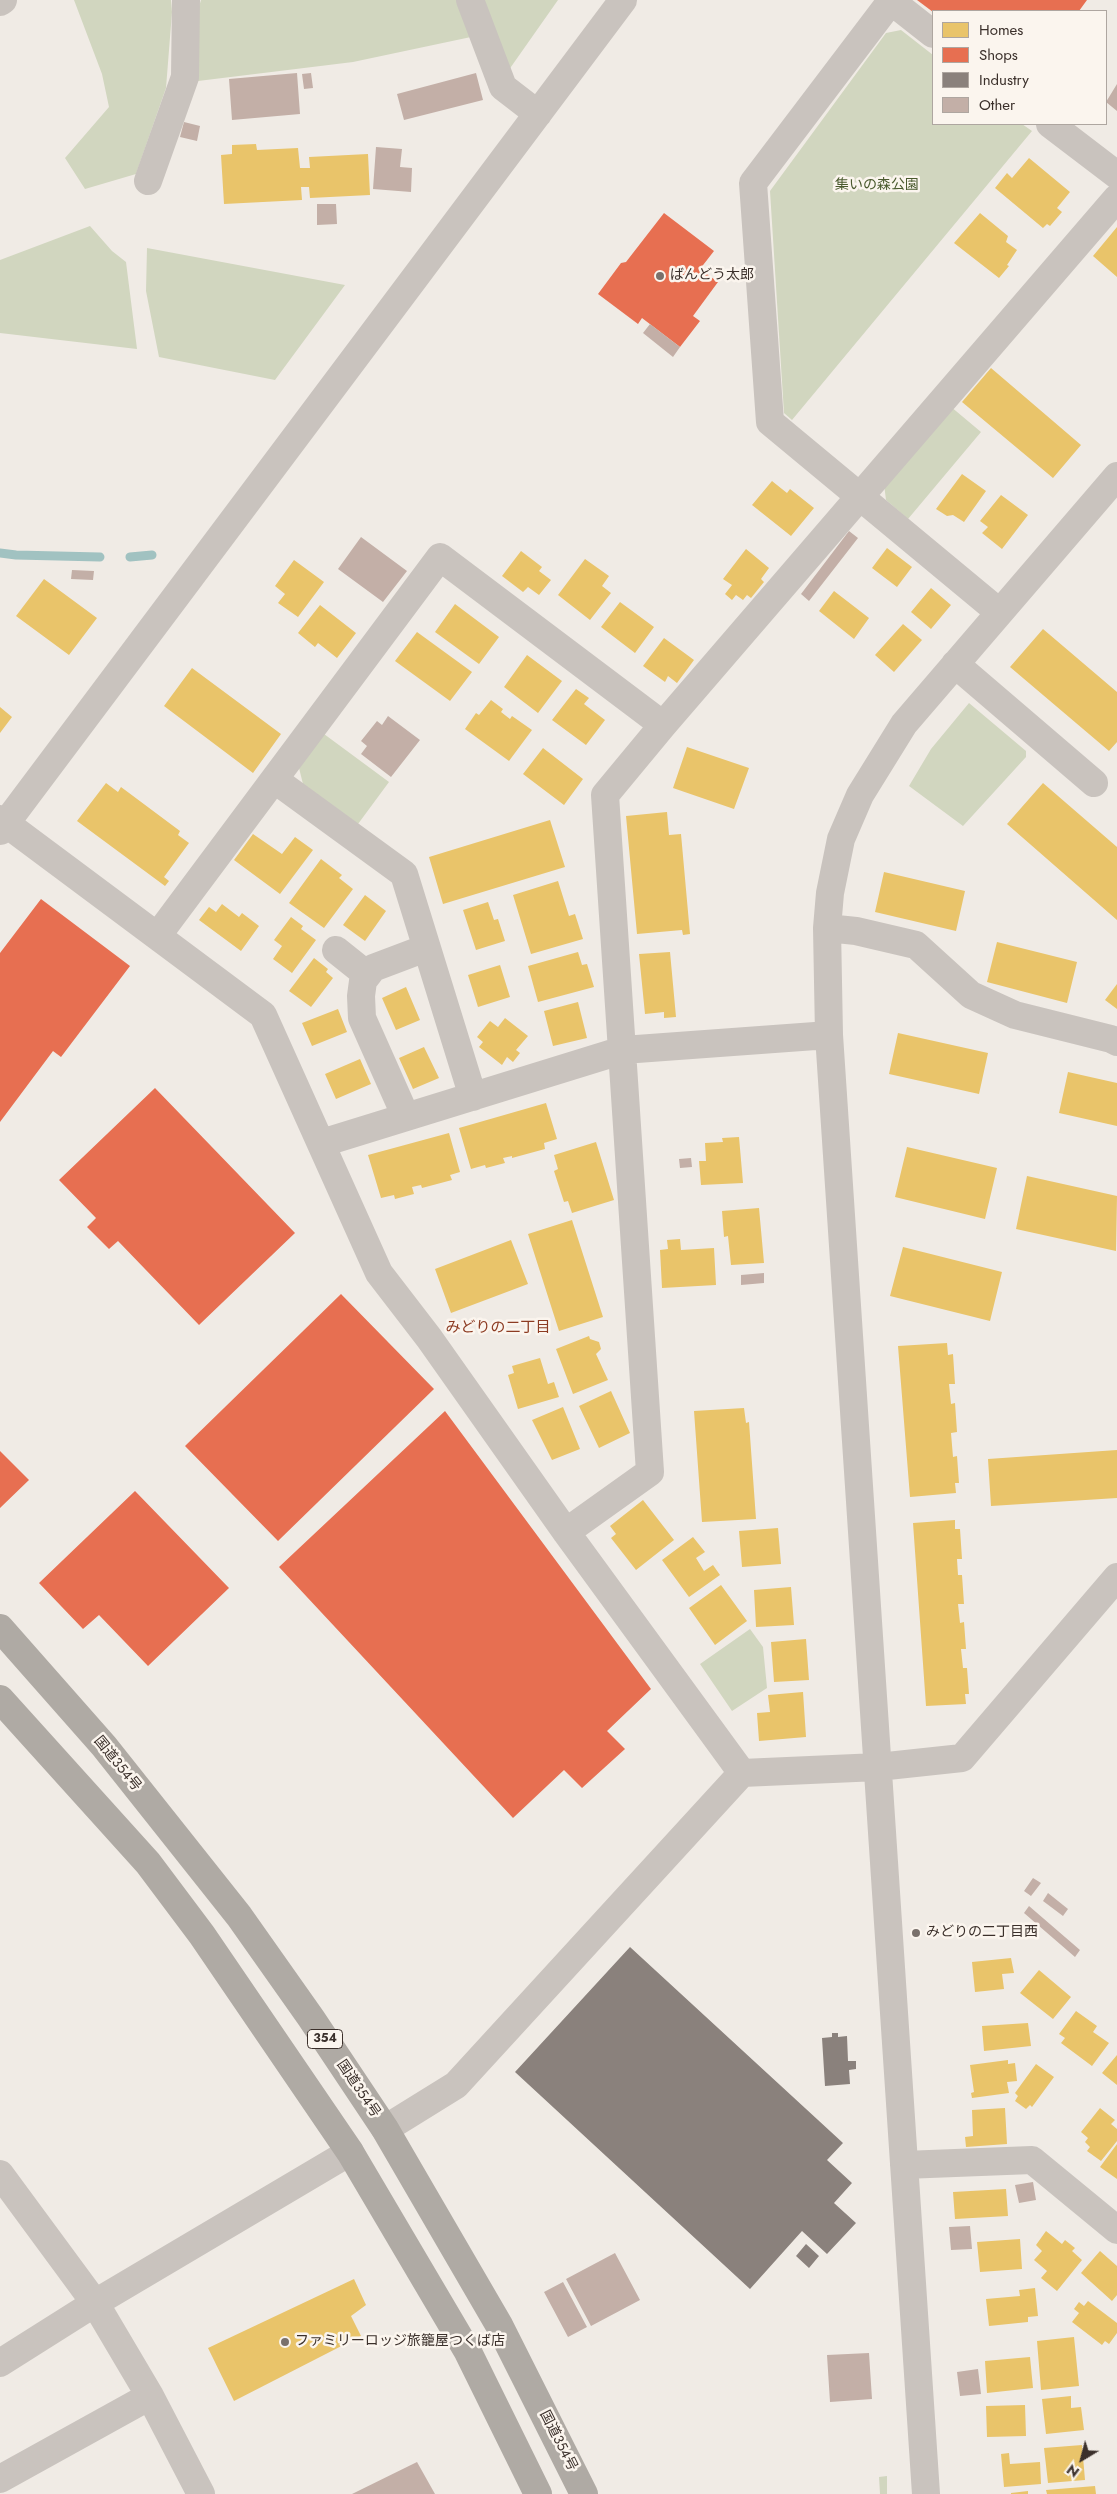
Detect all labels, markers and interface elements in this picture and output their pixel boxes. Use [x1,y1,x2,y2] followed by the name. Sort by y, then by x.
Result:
[932,10,1107,125] legend
[979,19,1023,41] text: Homes
[979,44,1018,66] text: Shops
[979,69,1029,91] text: Industry
[979,94,1015,116] text: Other
[835,178,919,194] park label: 集いの森公園
[670,268,754,284] place label: ばんどう太郎
[654,270,666,282] marker: ばんどう太郎
[446,1319,550,1337] district label: みどりの二丁目
[90,1733,144,1795] street label: 国道354号
[926,1925,1038,1941] place label: みどりの二丁目西
[910,1927,922,1939] marker: みどりの二丁目西
[308,2030,342,2048] road number: 354
[333,2057,383,2121] street label: 国道354号
[295,2334,505,2350] place label: ファミリーロッジ旅籠屋つくば店
[279,2336,291,2348] marker: ファミリーロッジ旅籠屋つくば店
[536,2408,580,2474] street label: 国道354号
[1057,2434,1107,2484] north arrow
[1063,2460,1083,2482] text: N

